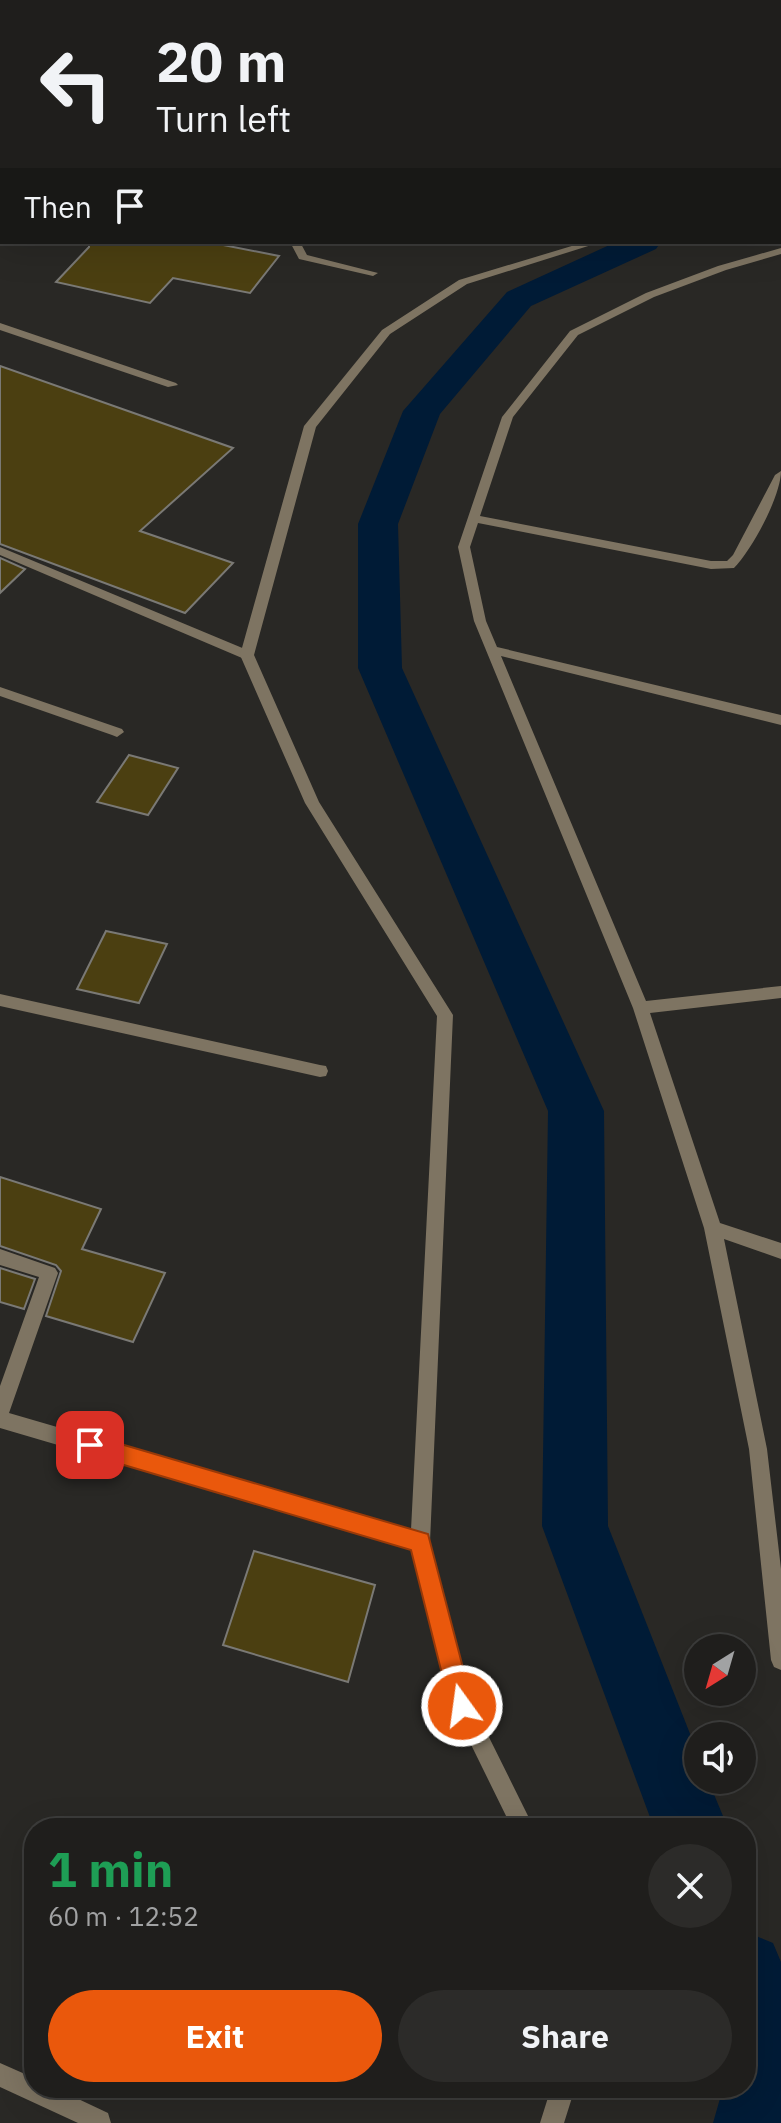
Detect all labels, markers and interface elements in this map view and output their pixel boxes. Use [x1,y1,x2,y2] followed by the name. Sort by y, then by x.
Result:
[156,25,286,97] text: 20 m
[24,32,128,136] icon: left
[156,95,291,142] text: Turn left
[108,184,152,228] icon: arrive
[24,187,92,226] text: Then
[56,1411,124,1479] pin
[68,1423,112,1467] icon: arrive
[684,1634,756,1706] north arrow
[684,1634,756,1794] map controls
[420,1664,504,1748] position arrow
[684,1722,756,1794] button: sound
[48,1838,173,1900] text: 1 min
[648,1844,732,1928] button: close
[48,1899,199,1933] text: 60 m · 12:52
[48,1990,382,2082] button: Exit
[398,1990,732,2082] button: Share

